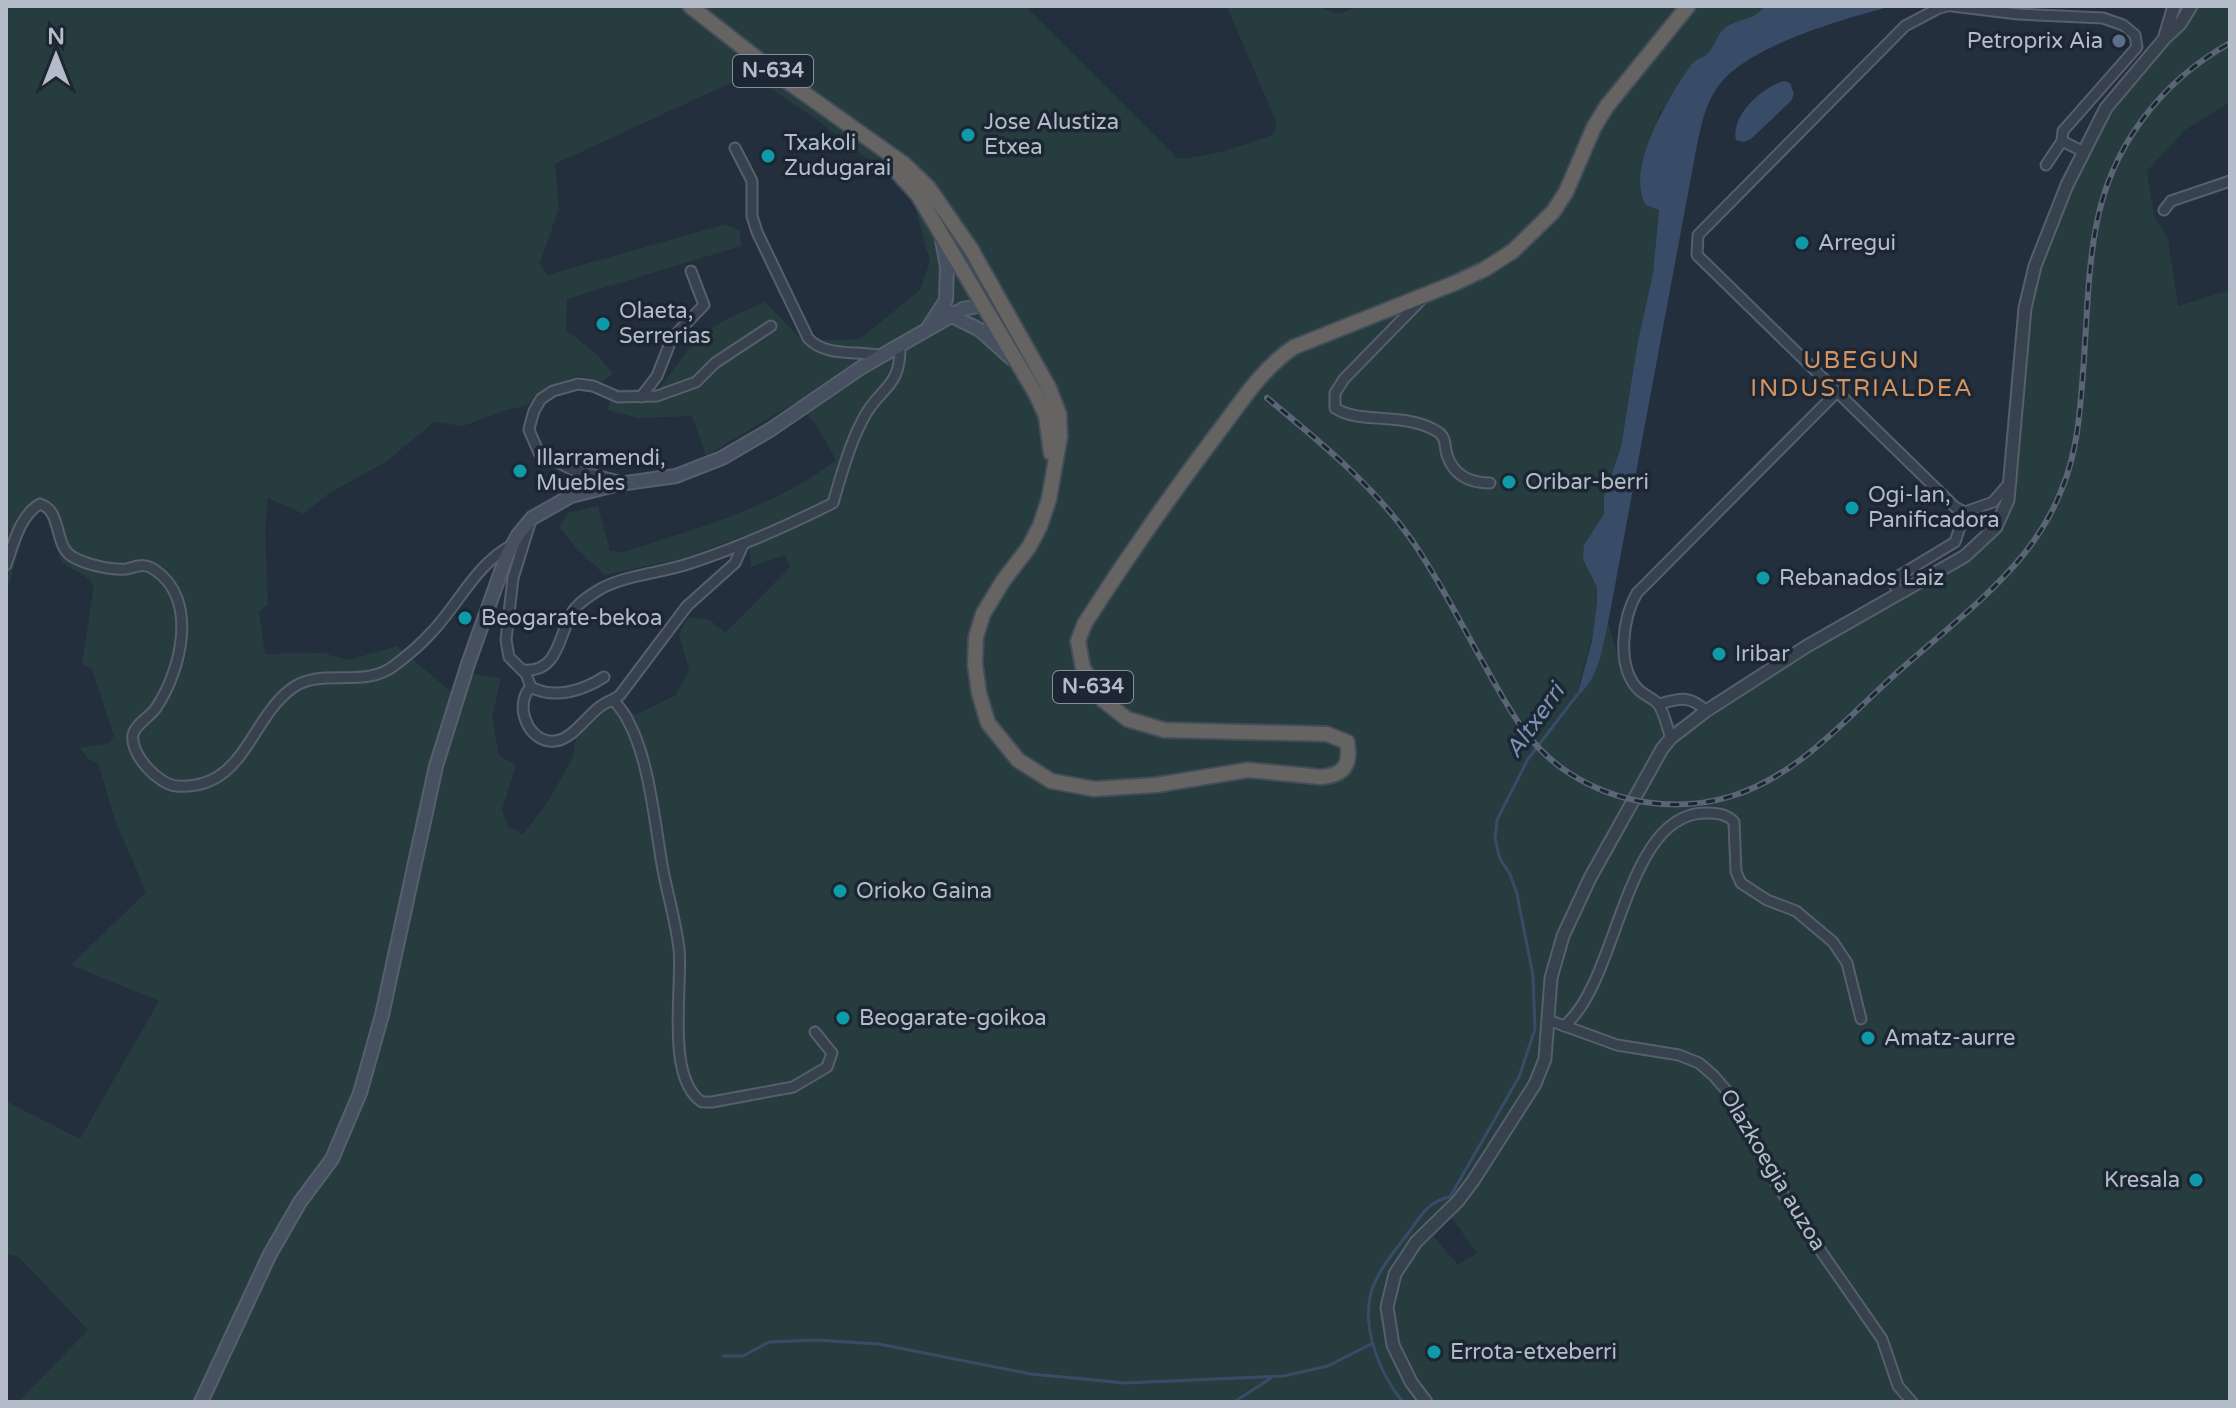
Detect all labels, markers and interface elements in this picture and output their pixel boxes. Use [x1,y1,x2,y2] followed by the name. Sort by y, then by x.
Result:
[16,16,96,96] north arrow
[47,24,65,50] text: N
[1967,28,2103,54] place label: Petroprix Aia
[2110,32,2128,50] marker: Petroprix Aia
[733,55,813,87] road number: N-634
[984,109,1119,160] place label: Jose Alustiza Etxea
[959,126,977,144] marker: Jose Alustiza Etxea
[784,130,891,181] place label: Txakoli Zudugarai
[759,147,777,165] marker: Txakoli Zudugarai
[1818,230,1896,256] place label: Arregui
[1793,234,1811,252] marker: Arregui
[619,298,711,349] place label: Olaeta, Serrerias
[594,315,612,333] marker: Olaeta, Serrerias
[1750,346,1974,403] district label: UBEGUN INDUSTRIALDEA
[536,445,666,496] place label: Illarramendi, Muebles
[511,462,529,480] marker: Illarramendi, Muebles
[1525,469,1649,495] place label: Oribar-berri
[1500,473,1518,491] marker: Oribar-berri
[1868,482,2000,533] place label: Ogi-lan, Panificadora
[1843,499,1861,517] marker: Ogi-lan, Panificadora
[1779,565,1944,591] place label: Rebanados Laiz
[1754,569,1772,587] marker: Rebanados Laiz
[481,605,662,631] place label: Beogarate-bekoa
[456,609,474,627] marker: Beogarate-bekoa
[1735,641,1790,667] place label: Iribar
[1710,645,1728,663] marker: Iribar
[1053,671,1133,703] road number: N-634
[1499,676,1573,764] water label: Altxerri
[856,878,992,904] place label: Orioko Gaina
[831,882,849,900] marker: Orioko Gaina
[859,1005,1047,1031] place label: Beogarate-goikoa
[834,1009,852,1027] marker: Beogarate-goikoa
[1884,1025,2016,1051] place label: Amatz-aurre
[1859,1029,1877,1047] marker: Amatz-aurre
[1714,1084,1832,1256] street label: Olazkoegia auzoa
[2104,1167,2180,1193] place label: Kresala
[2187,1171,2205,1189] marker: Kresala
[1450,1339,1617,1365] place label: Errota-etxeberri
[1425,1343,1443,1361] marker: Errota-etxeberri

